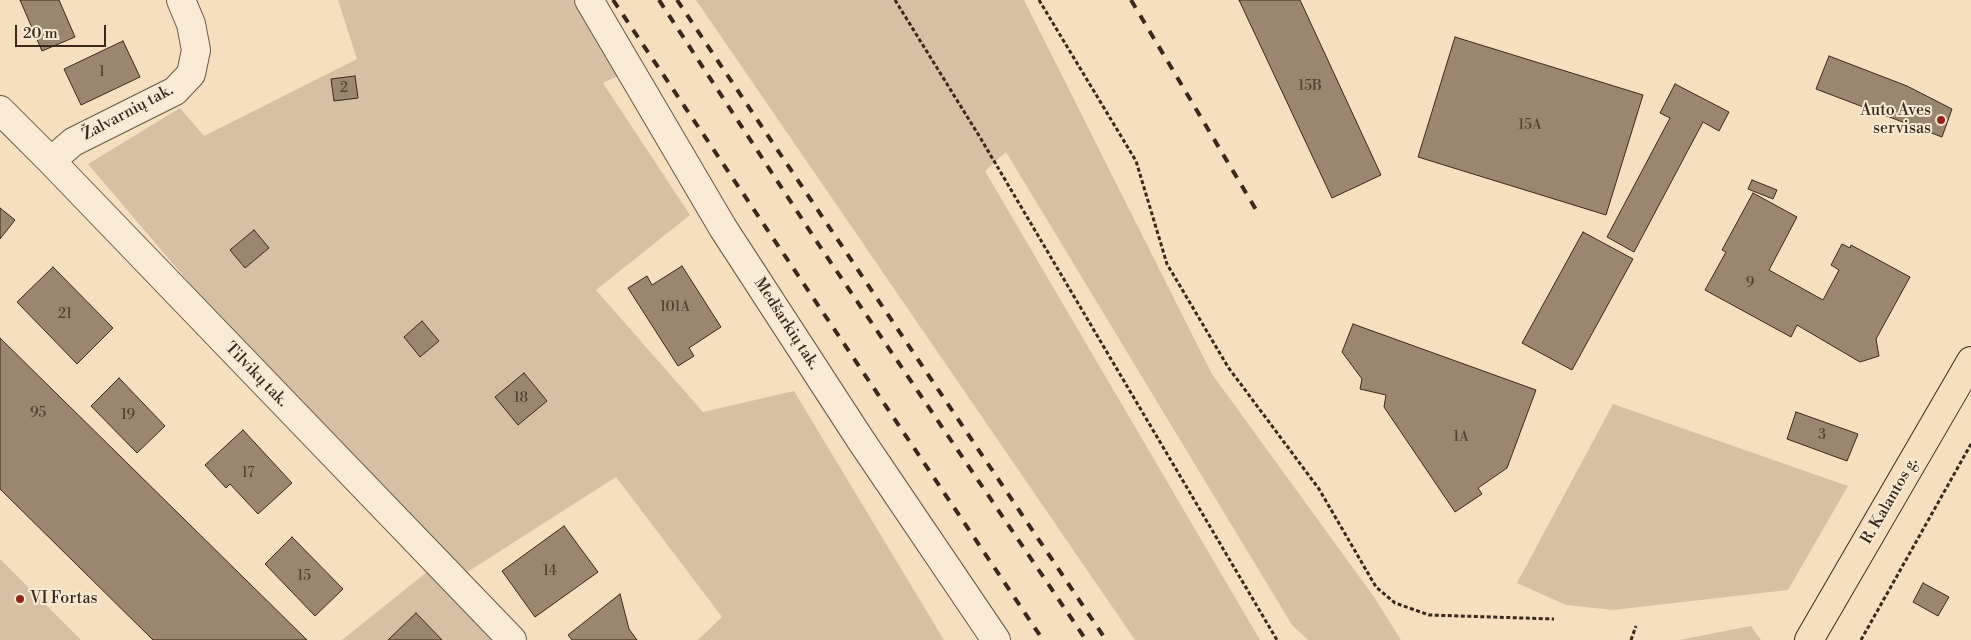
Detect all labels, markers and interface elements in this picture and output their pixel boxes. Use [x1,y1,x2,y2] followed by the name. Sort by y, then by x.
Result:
[18,15,109,47] scale bar
[23,24,58,43] text: 20 m
[99,65,105,81] house number: 1
[1298,79,1322,95] house number: 15B
[79,81,177,145] street label: Žalvarnių tak.
[340,81,348,97] house number: 2
[1860,101,1931,139] place label: Auto Aves servisas
[1935,114,1947,126] marker: Auto Aves servisas
[1518,118,1542,134] house number: 15A
[749,274,823,374] street label: Medšarkių tak.
[1746,276,1754,292] house number: 9
[660,300,690,316] house number: 101A
[58,307,72,323] house number: 21
[220,339,292,411] street label: Tilvikų tak.
[514,391,528,407] house number: 18
[30,406,46,422] house number: 95
[121,408,135,424] house number: 19
[1818,428,1826,444] house number: 3
[1453,430,1469,446] house number: 1A
[1857,454,1923,548] street label: R. Kalantos g.
[242,466,254,482] house number: 17
[543,564,557,580] house number: 14
[297,569,311,585] house number: 15
[30,589,98,609] place label: VI Fortas
[14,593,26,605] marker: VI Fortas

